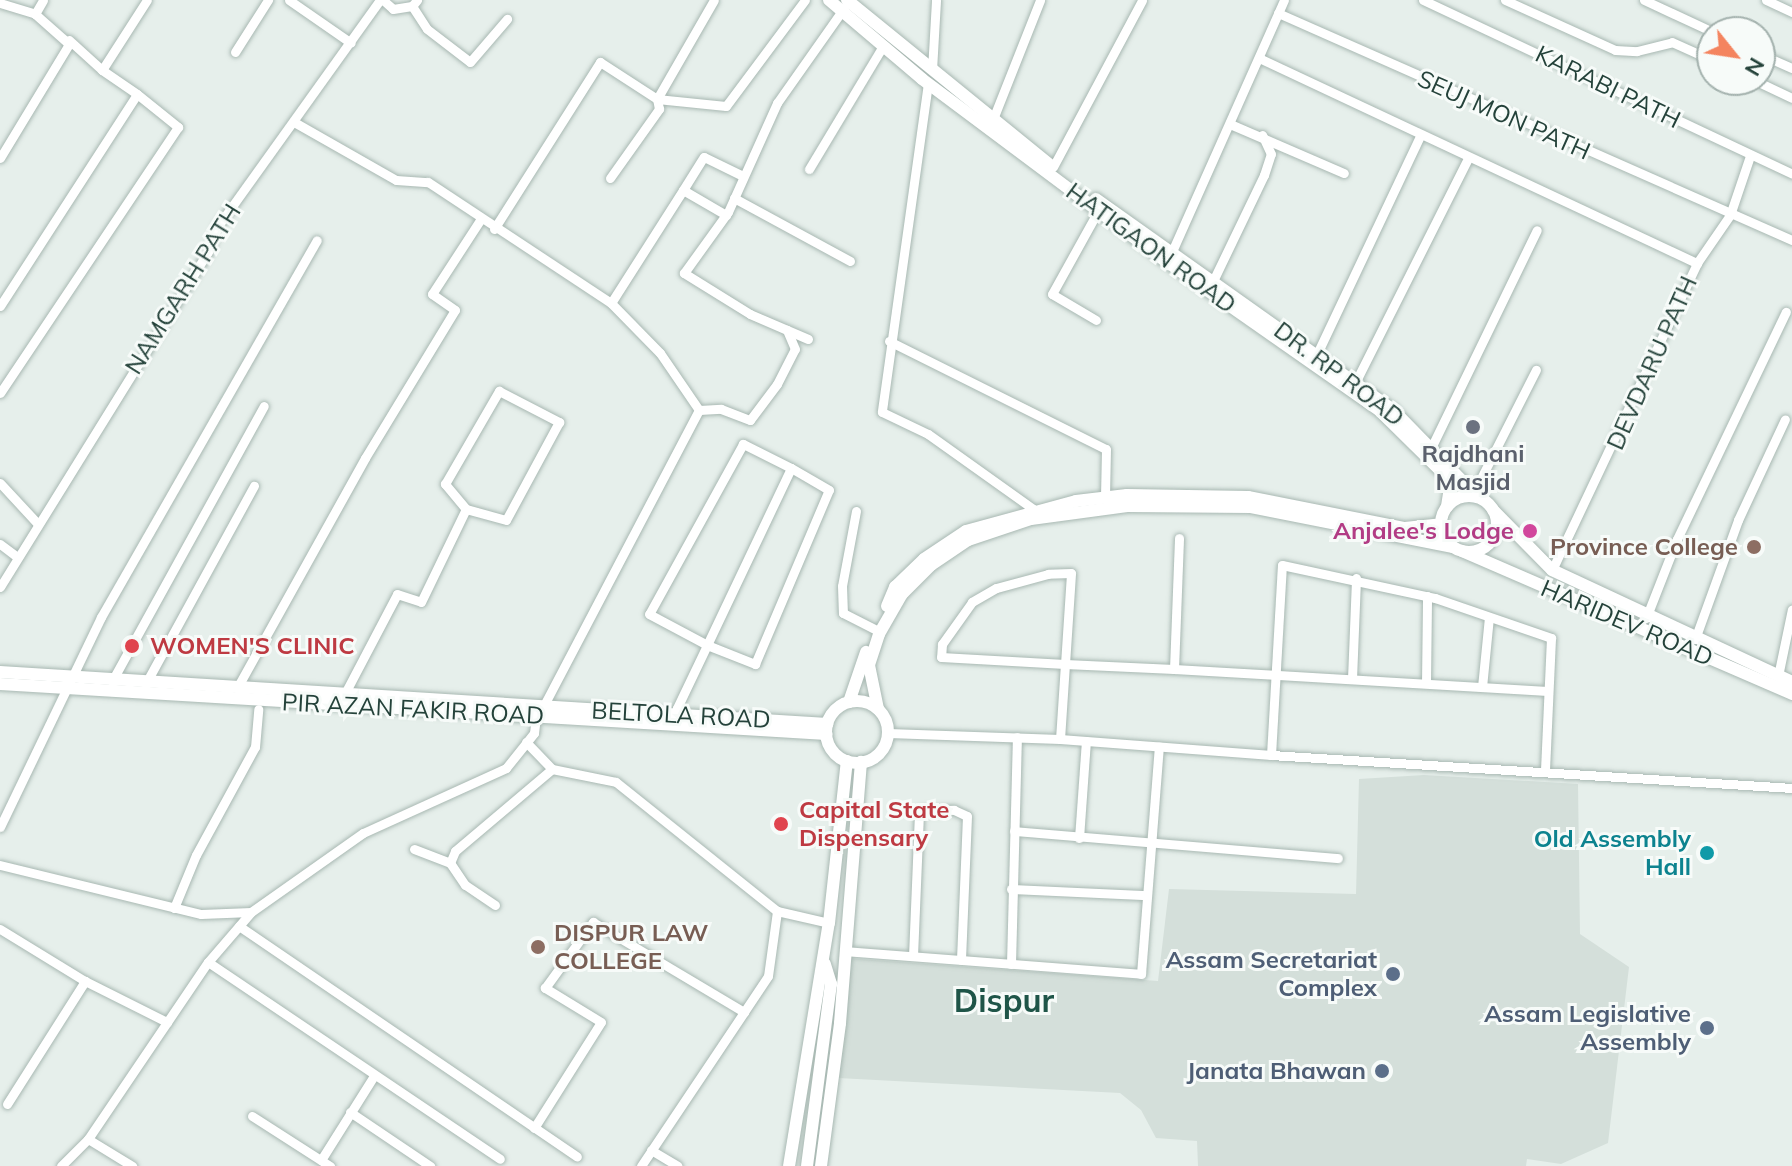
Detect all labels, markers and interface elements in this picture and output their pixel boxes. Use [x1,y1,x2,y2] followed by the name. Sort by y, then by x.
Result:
[1696,16,1776,96] north arrow
[1531,40,1685,134] street label: KARABI PATH
[1739,53,1771,81] text: N
[1413,64,1595,166] street label: SEUJ MON PATH
[1061,177,1241,319] street label: HATIGAON ROAD
[119,199,247,379] street label: NAMGARH PATH
[1601,272,1703,454] street label: DEVDARU PATH
[1268,316,1410,432] street label: DR. RP ROAD
[1464,418,1482,436] marker: Rajdhani Masjid
[1422,440,1524,496] place label: Rajdhani Masjid
[1333,517,1514,545] place label: Anjalee's Lodge
[1521,522,1539,540] marker: Anjalee's Lodge
[1550,533,1738,561] place label: Province College
[1745,538,1763,556] marker: Province College
[1537,574,1717,672] street label: HARIDEV ROAD
[150,632,355,660] place label: WOMEN'S CLINIC
[121,635,143,657] marker: WOMEN'S CLINIC
[281,688,545,730] street label: PIR AZAN FAKIR ROAD
[591,696,771,734] street label: BELTOLA ROAD
[799,796,949,852] place label: Capital State Dispensary
[770,813,792,835] marker: Capital State Dispensary
[1534,825,1691,881] place label: Old Assembly Hall
[1698,844,1716,862] marker: Old Assembly Hall
[554,919,708,975] place label: DISPUR LAW COLLEGE
[529,938,547,956] marker: DISPUR LAW COLLEGE
[1165,946,1377,1002] place label: Assam Secretariat Complex
[1384,965,1402,983] marker: Assam Secretariat Complex
[954,981,1054,1019] district label: Dispur
[1484,1000,1691,1056] place label: Assam Legislative Assembly
[1698,1019,1716,1037] marker: Assam Legislative Assembly
[1186,1057,1366,1085] place label: Janata Bhawan
[1373,1062,1391,1080] marker: Janata Bhawan

